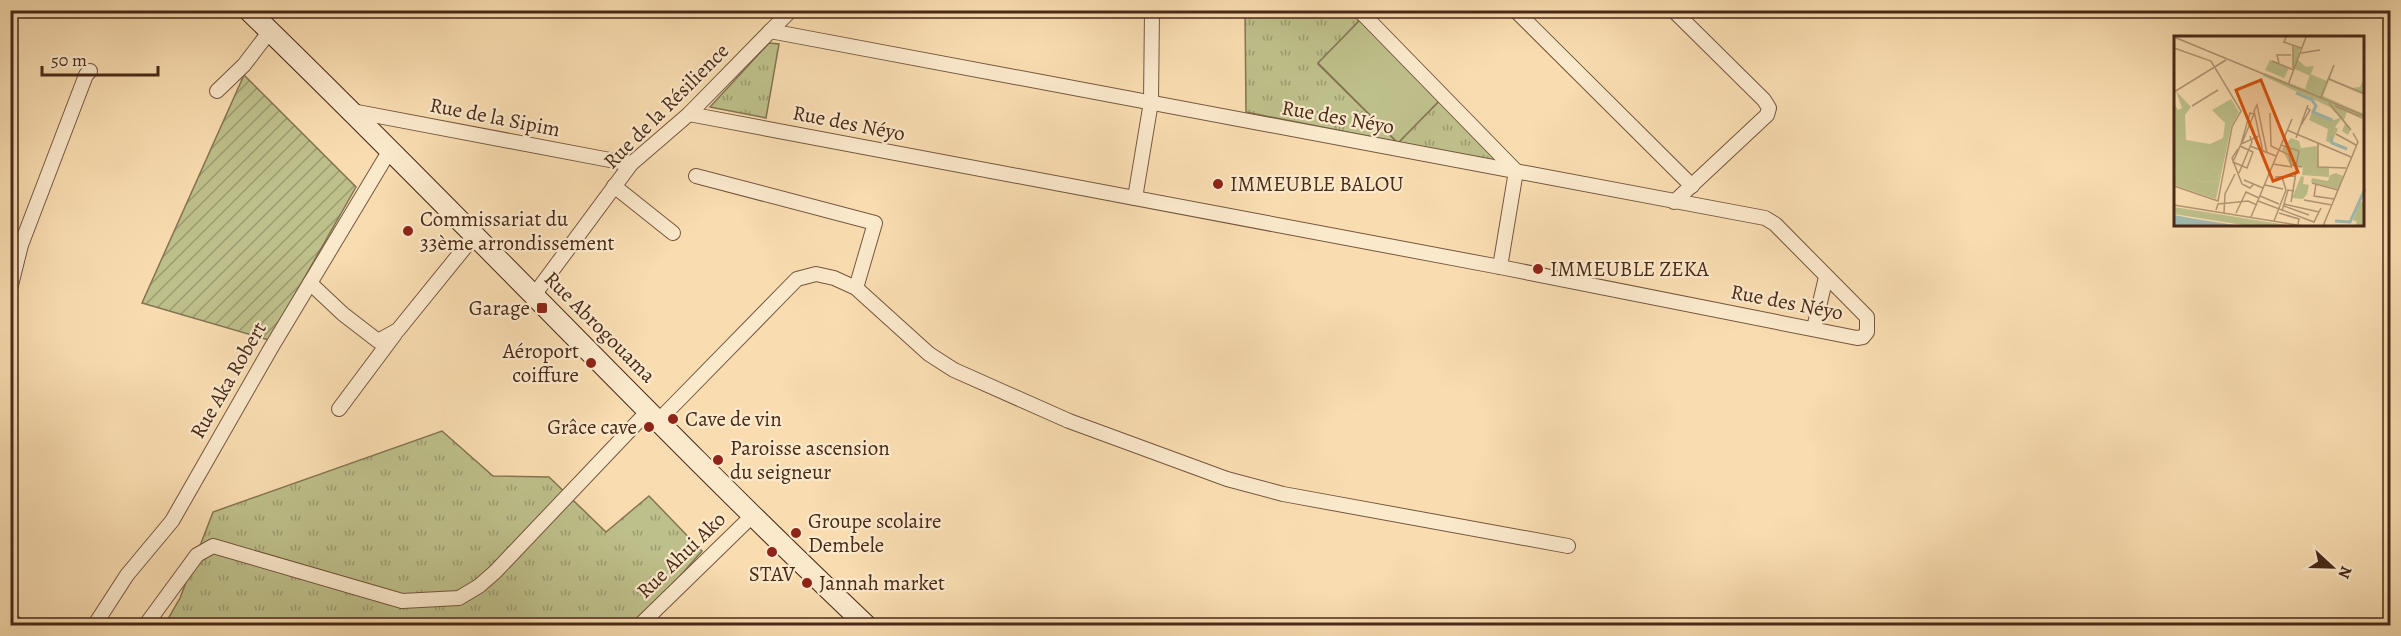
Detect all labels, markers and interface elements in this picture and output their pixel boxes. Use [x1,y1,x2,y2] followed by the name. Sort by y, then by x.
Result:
[2174,36,2365,226] inset map
[597,37,735,175] street label: Rue de la Résilience
[42,39,158,77] scale bar
[51,48,87,72] text: 50 m
[427,91,563,143] street label: Rue de la Sipim
[1279,93,1397,141] street label: Rue des Néyo
[790,98,908,148] street label: Rue des Néyo
[1230,170,1403,198] place label: IMMEUBLE BALOU
[1211,177,1225,191] marker: IMMEUBLE BALOU
[420,205,614,257] place label: Commissariat du 33ème arrondissement
[401,224,415,238] marker: Commissariat du 33ème arrondissement
[1550,255,1709,283] place label: IMMEUBLE ZEKA
[1531,262,1545,276] marker: IMMEUBLE ZEKA
[538,265,662,389] street label: Rue Abrogouama
[1728,277,1846,327] street label: Rue des Néyo
[469,294,530,322] place label: Garage
[535,301,549,315] marker: Garage
[183,316,273,444] street label: Rue Aka Robert
[502,337,579,389] place label: Aéroport coiffure
[584,356,598,370] marker: Aéroport coiffure
[685,405,782,433] place label: Cave de vin
[666,412,680,426] marker: Cave de vin
[547,413,637,441] place label: Grâce cave
[642,420,656,434] marker: Grâce cave
[730,434,890,486] place label: Paroisse ascension du seigneur
[711,453,725,467] marker: Paroisse ascension du seigneur
[630,505,732,605] street label: Rue Ahui Ako
[808,507,941,559] place label: Groupe scolaire Dembele
[789,526,803,540] marker: Groupe scolaire Dembele
[2302,537,2362,597] north arrow
[765,545,779,559] marker: STAV
[749,560,795,588] place label: STAV
[2332,563,2357,582] text: N
[819,569,945,597] place label: Jannah market
[800,576,814,590] marker: Jannah market

